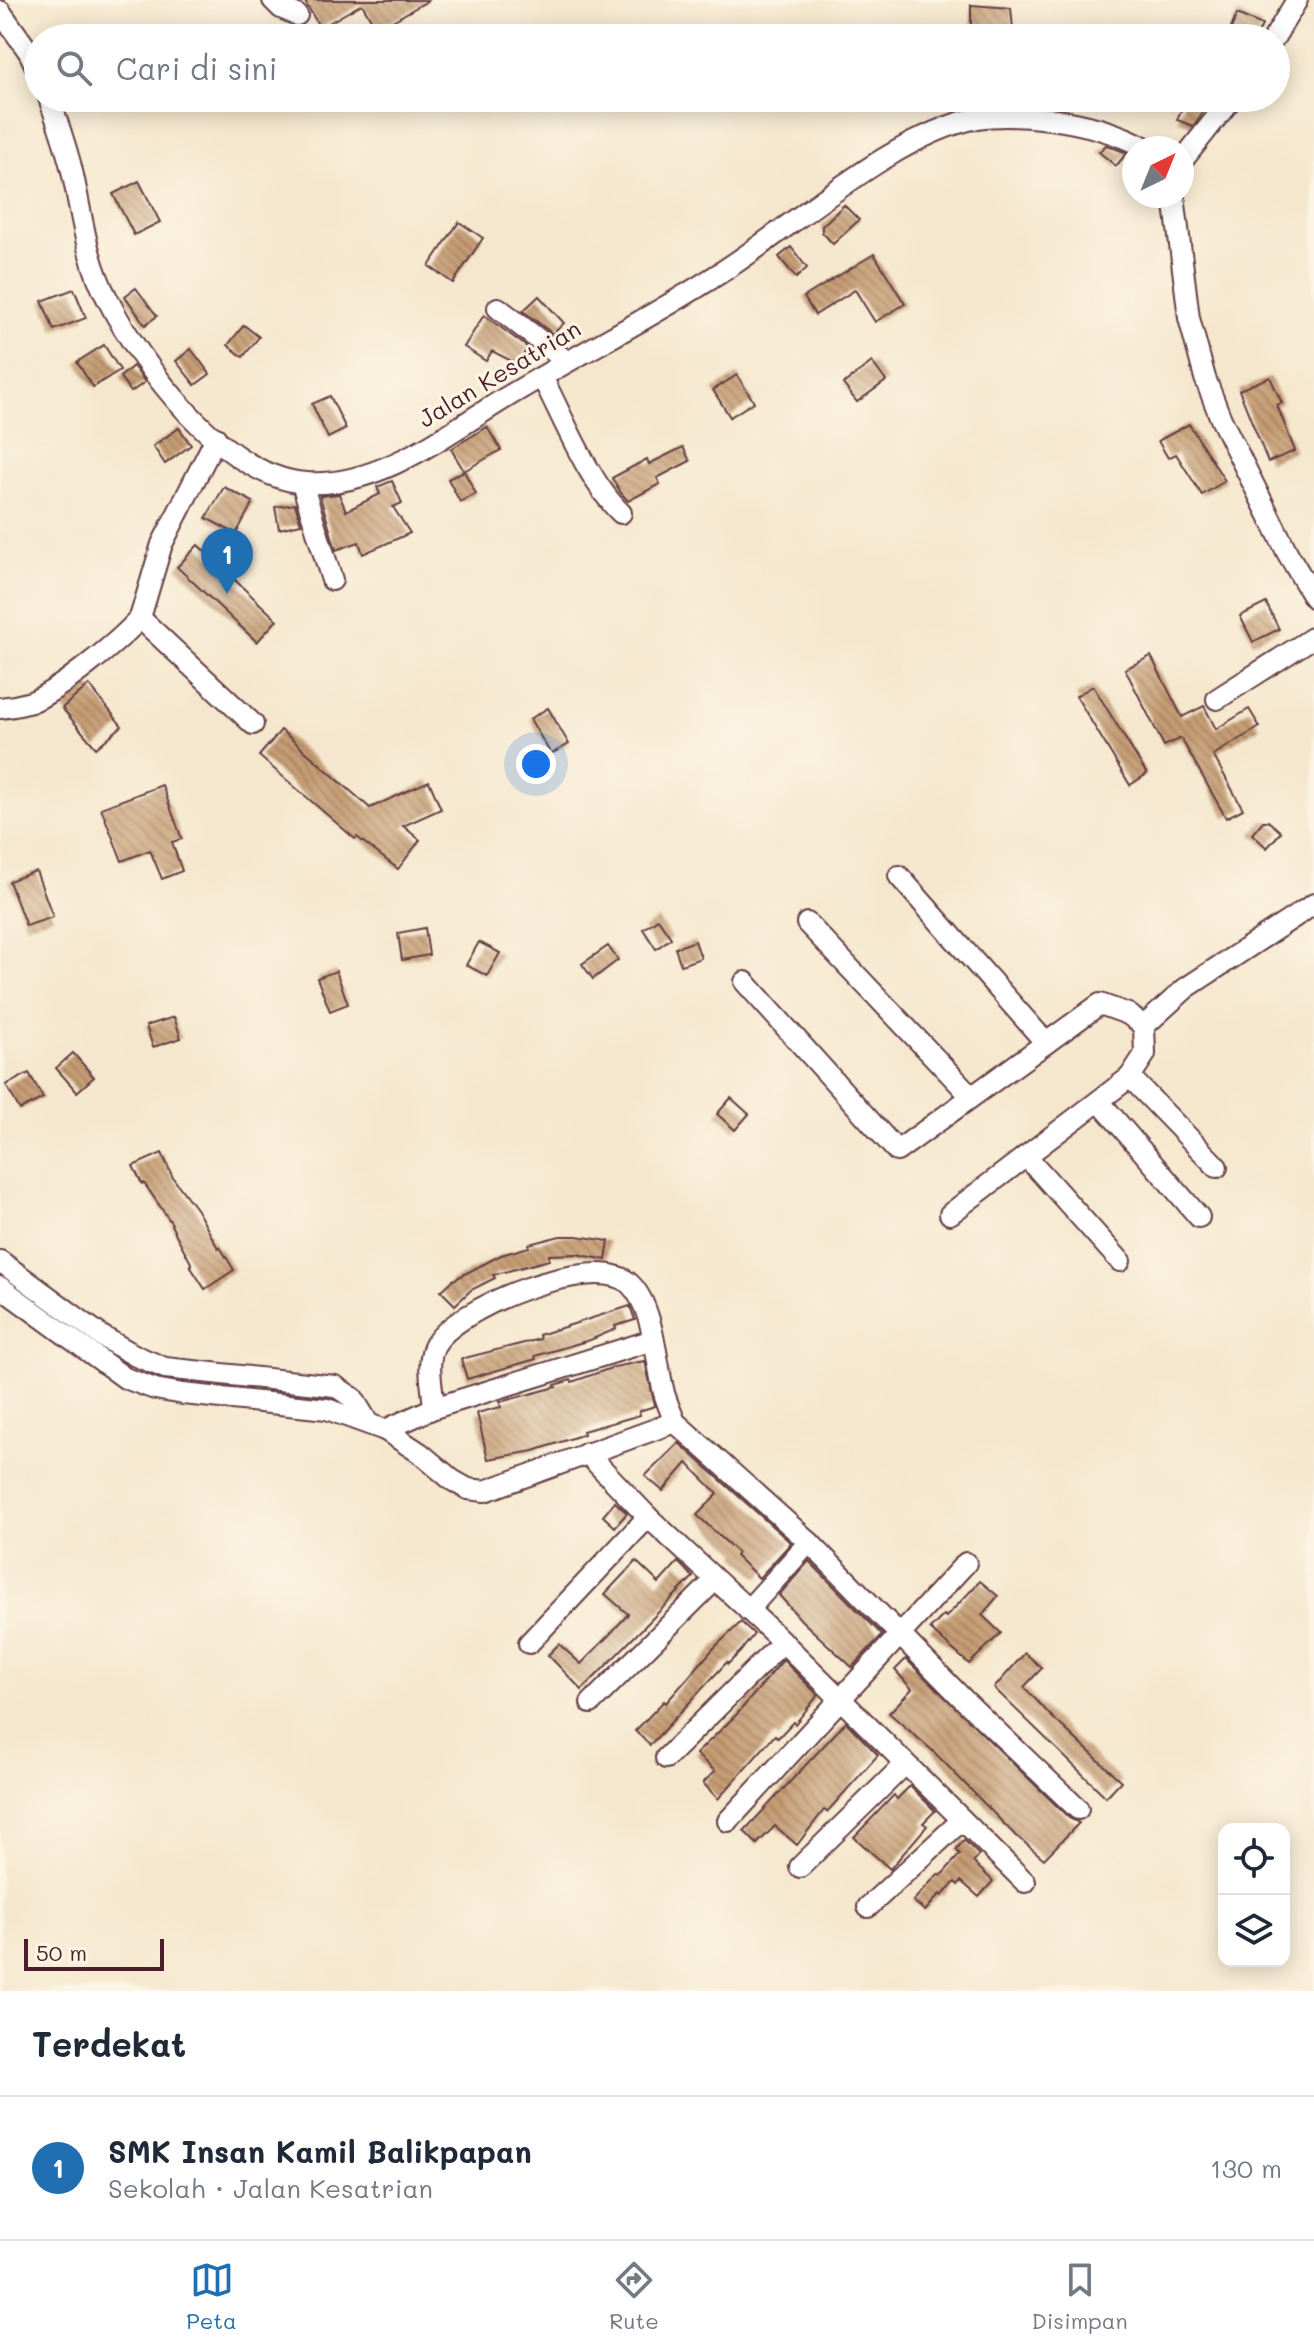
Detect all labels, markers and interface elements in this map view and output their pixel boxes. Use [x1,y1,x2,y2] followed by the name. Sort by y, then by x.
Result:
[24,24,1290,112] search box
[52,46,96,90] icon: search
[116,48,277,88] text: Cari di sini
[1122,136,1194,208] north arrow
[412,312,586,434] street label: Jalan Kesatrian
[201,528,253,594] pin: 1
[516,744,556,784] your location
[1218,1823,1290,1967] map controls
[1218,1823,1290,1895] button: locate
[1218,1895,1290,1967] button: layers
[24,1935,164,1971] scale bar
[36,1938,87,1967] text: 50 m
[32,2021,186,2066] text: Terdekat
[108,2131,532,2171] text: SMK Insan Kamil Balikpapan
[52,2151,64,2185] text: 1
[1210,2151,1282,2185] text: 130 m
[108,2171,433,2205] text: Sekolah · Jalan Kesatrian
[186,2258,237,2335] tab: Peta
[609,2258,659,2335] tab: Rute
[1031,2258,1128,2335] tab: Disimpan

